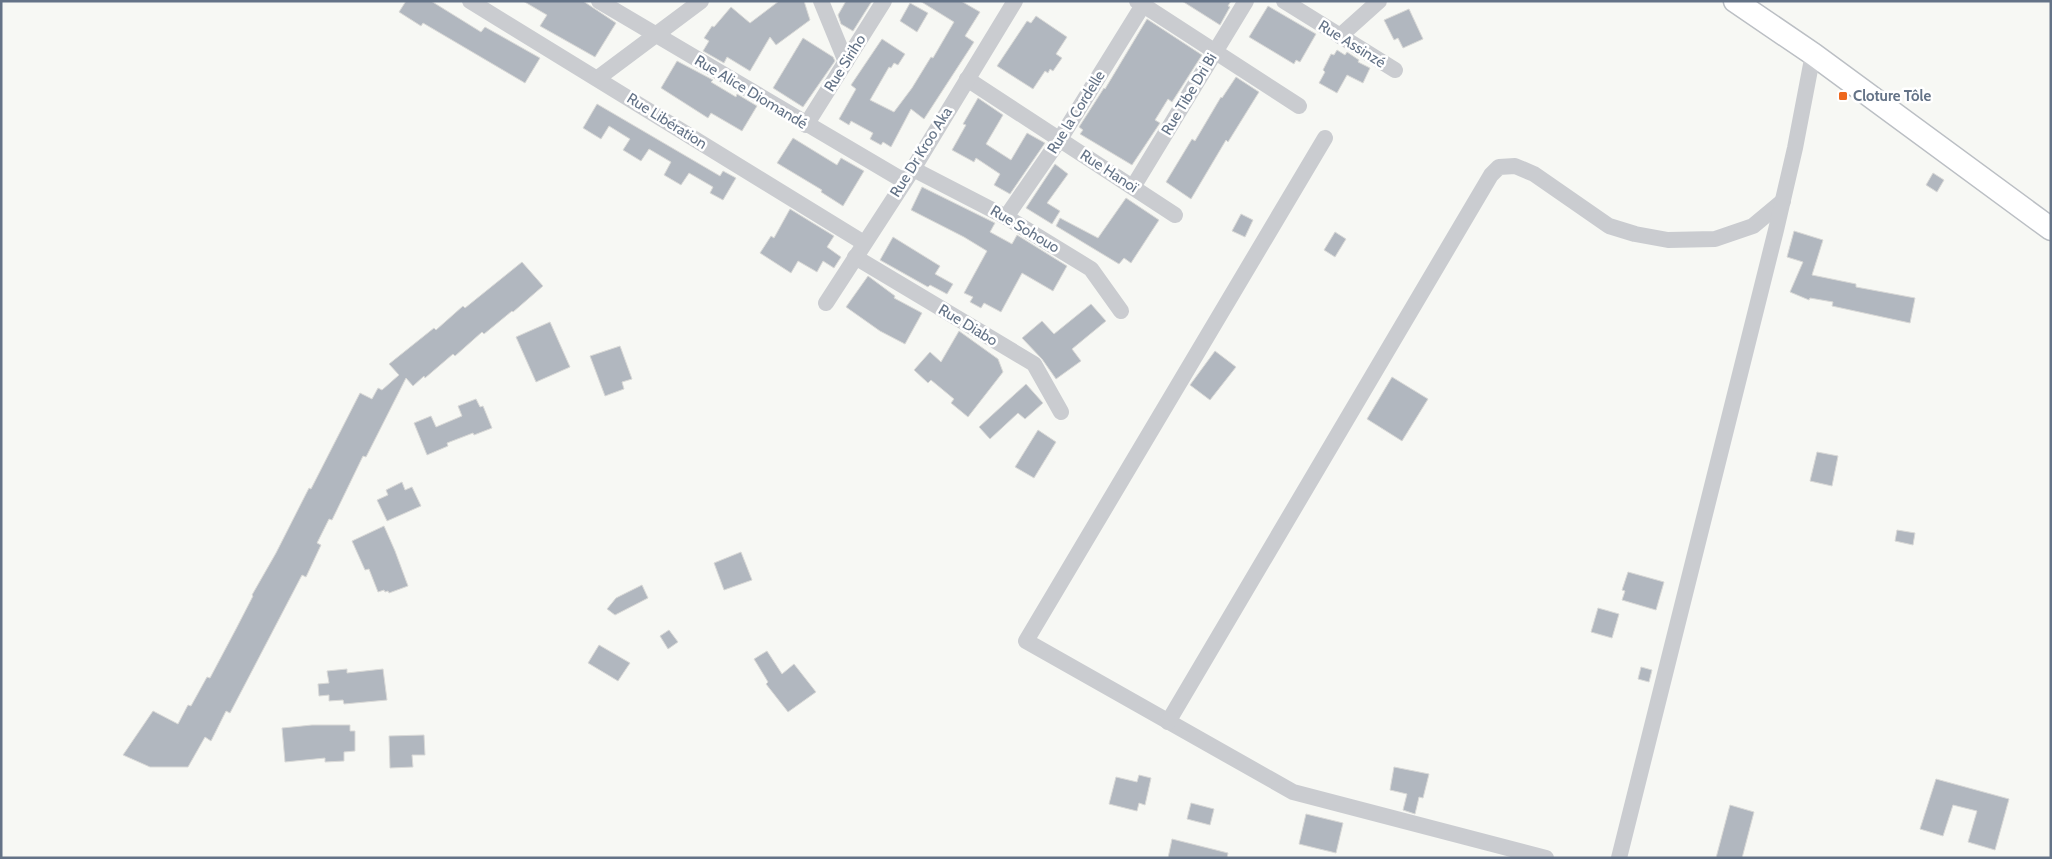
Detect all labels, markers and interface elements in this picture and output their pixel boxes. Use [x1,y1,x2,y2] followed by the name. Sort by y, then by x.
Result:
[1315,16,1389,72] street label: Rue Assinzé
[820,31,870,95] street label: Rue Siriho
[1158,50,1220,138] street label: Rue Tibe Dri Bi
[691,51,811,133] street label: Rue Alice Diomandé
[1043,67,1109,157] street label: Rue la Cordelle
[1853,87,1931,105] place label: Cloture Tôle
[624,89,710,153] street label: Rue Libération
[1837,90,1849,102] marker: Cloture Tôle
[886,103,956,200] street label: Rue Dr Kroo Aka
[1077,146,1142,197] street label: Rue Hanoï
[987,201,1063,257] street label: Rue Sohouo
[935,300,1001,350] street label: Rue Diabo

